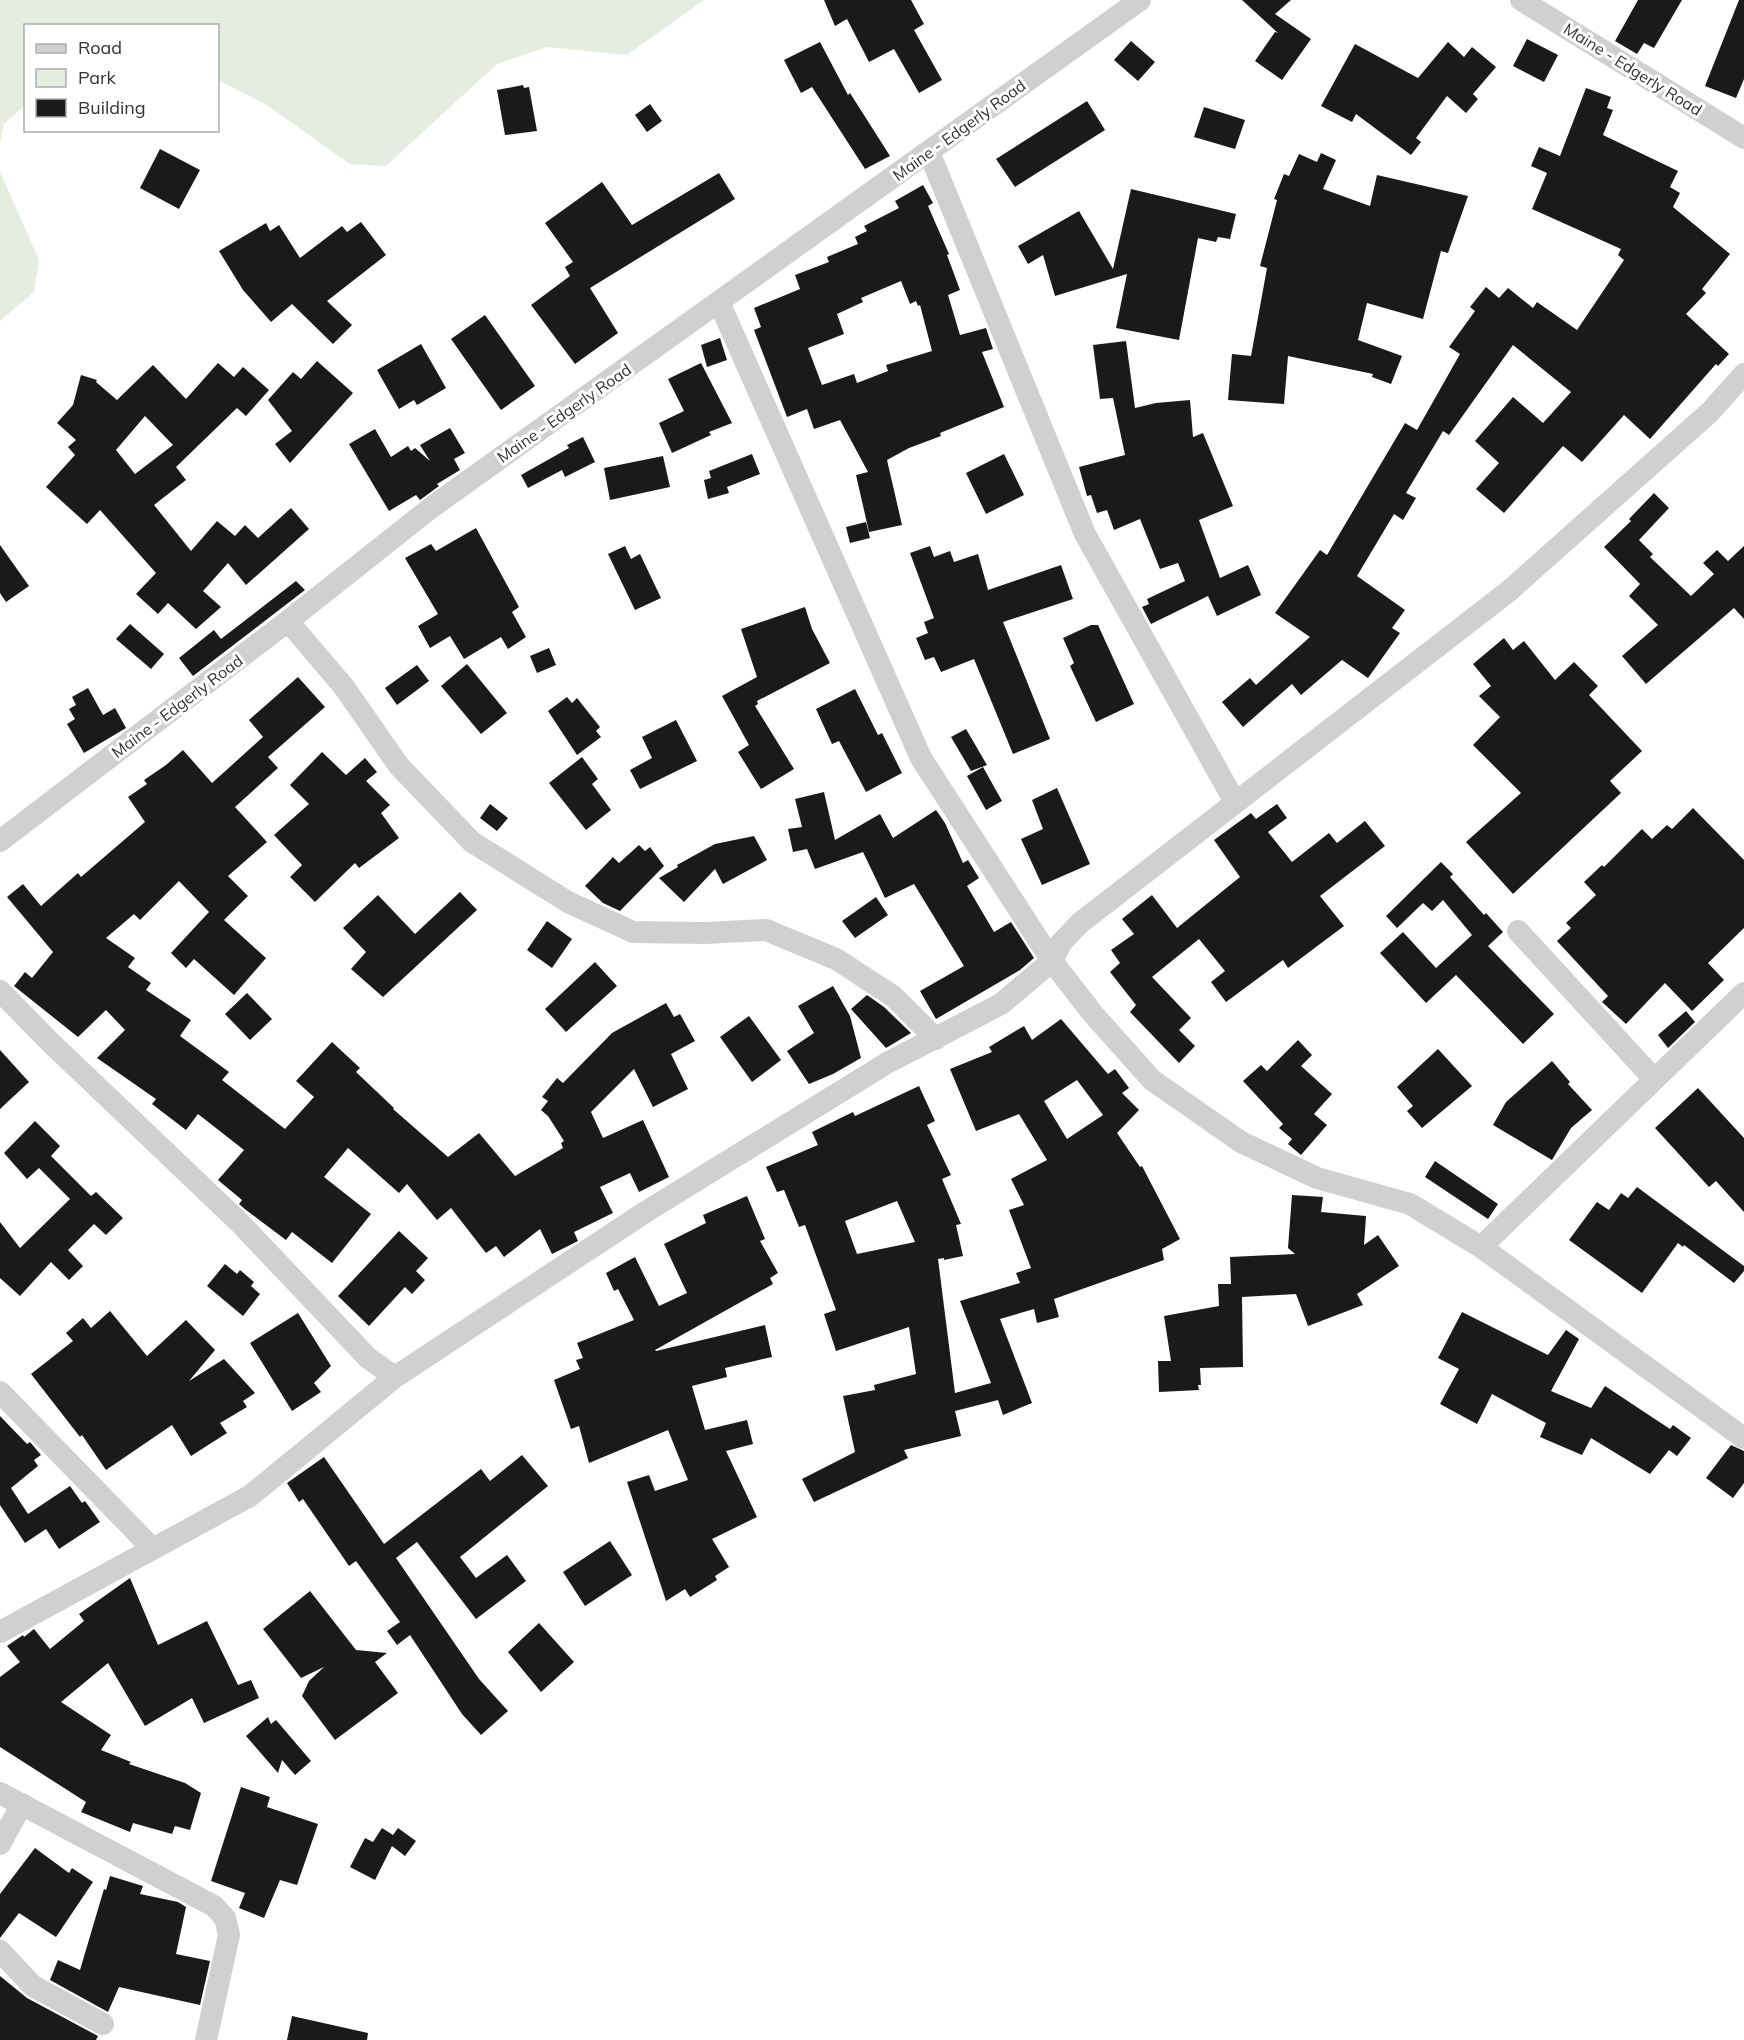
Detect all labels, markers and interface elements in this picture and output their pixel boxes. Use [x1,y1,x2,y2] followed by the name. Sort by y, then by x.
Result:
[1560,18,1706,120] street label: Maine - Edgerly Road
[24,24,219,132] legend
[78,36,122,59] text: Road
[78,66,117,89] text: Park
[889,75,1029,185] street label: Maine - Edgerly Road
[78,96,146,119] text: Building
[493,359,635,467] street label: Maine - Edgerly Road
[107,650,247,762] street label: Maine - Edgerly Road

